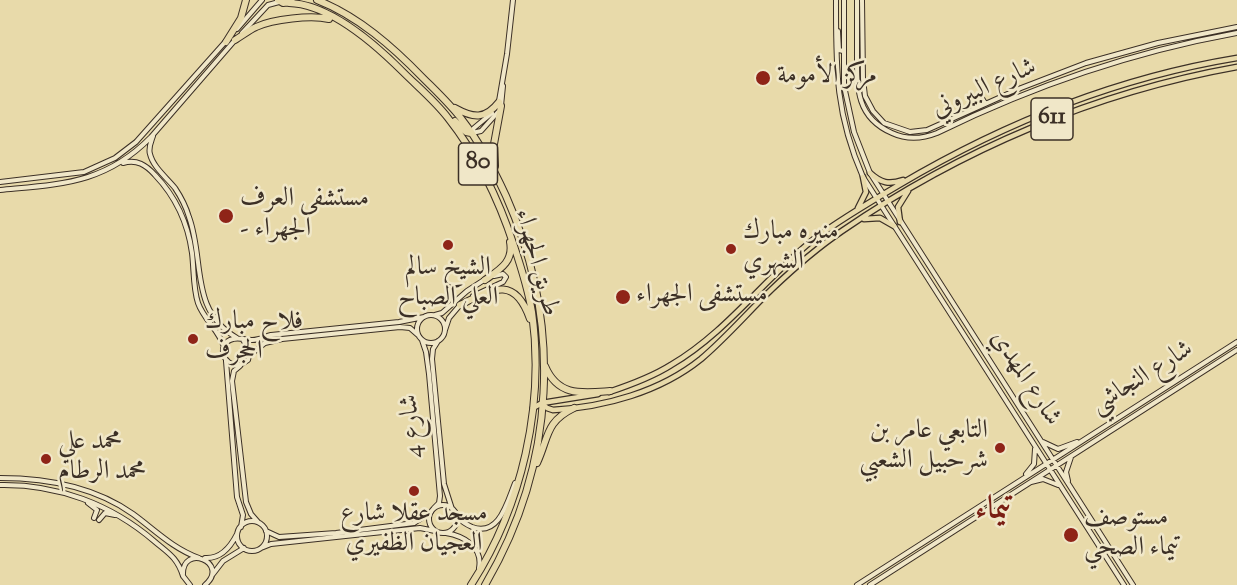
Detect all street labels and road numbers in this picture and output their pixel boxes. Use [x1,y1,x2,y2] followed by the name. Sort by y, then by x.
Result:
[928,53,1042,127] street label: شارع البيروني
[1031,98,1073,140] road number: 611
[458,143,498,185] road number: 80
[506,206,564,320] street label: طريق الجهراء
[982,325,1066,433] street label: شارع المهدي
[1086,335,1200,423] street label: شارع النجاشي
[396,393,432,459] street label: شارع 4

